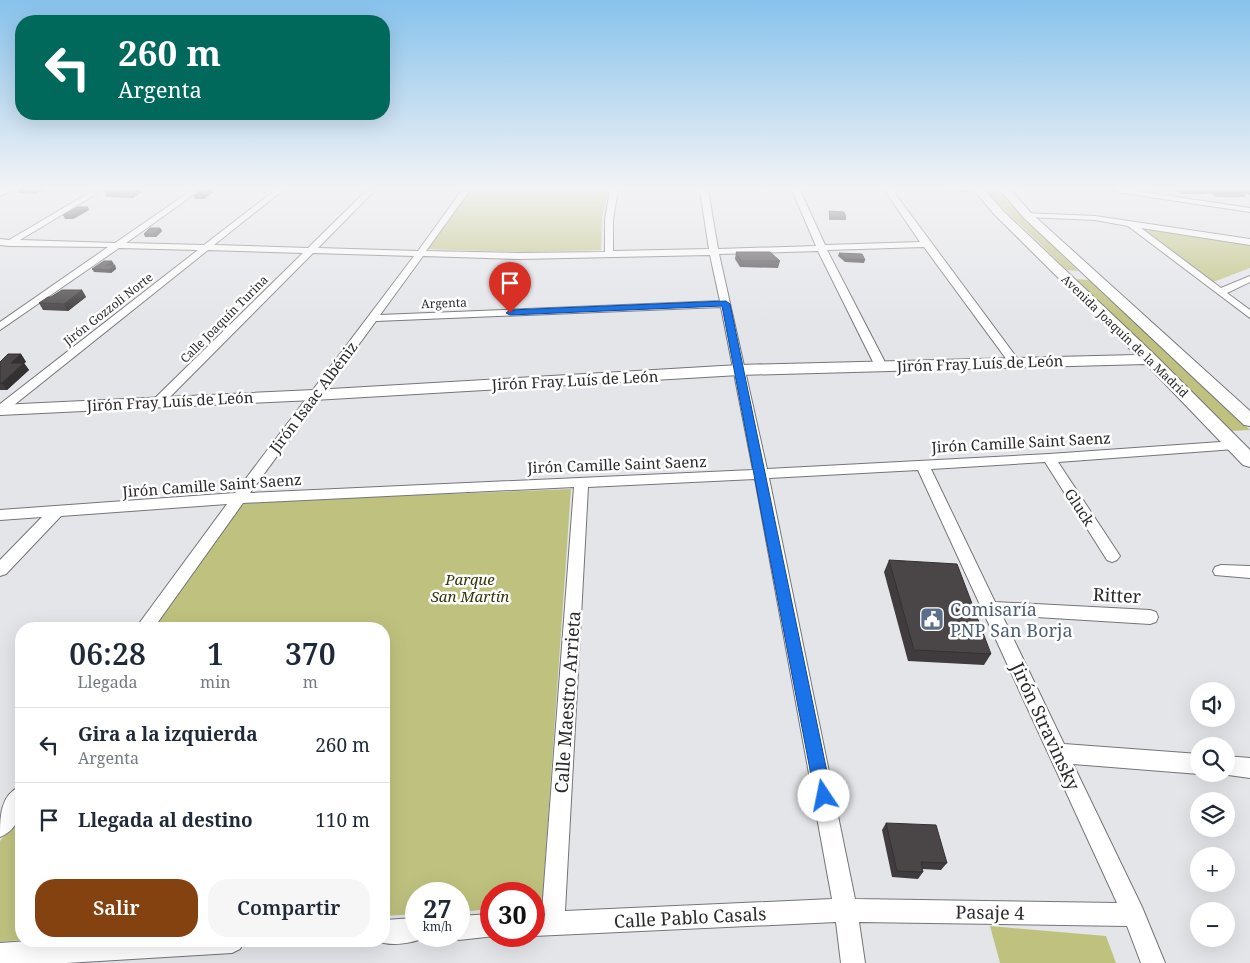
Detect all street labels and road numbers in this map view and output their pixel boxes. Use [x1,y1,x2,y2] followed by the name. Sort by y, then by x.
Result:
[59,269,156,350] street label: Jirón Gozzoli Norte
[176,271,272,367] street label: Calle Joaquín Turina
[1058,271,1193,402] street label: Avenida Joaquín de la Madrid
[421,294,467,312] street label: Argenta
[264,337,361,458] street label: Jirón Isaac Albéniz
[895,350,1064,376] street label: Jirón Fray Luís de León
[490,366,659,394] street label: Jirón Fray Luís de León
[85,387,254,415] street label: Jirón Fray Luís de León
[930,427,1111,457] street label: Jirón Camille Saint Saenz
[526,451,707,477] street label: Jirón Camille Saint Saenz
[121,469,302,501] street label: Jirón Camille Saint Saenz
[1060,484,1100,530] street label: Gluck
[1092,582,1142,608] street label: Ritter
[549,610,585,794] street label: Calle Maestro Arrieta
[1005,657,1086,795] street label: Jirón Stravinsky
[955,899,1025,925] street label: Pasaje 4
[613,901,767,933] street label: Calle Pablo Casals

